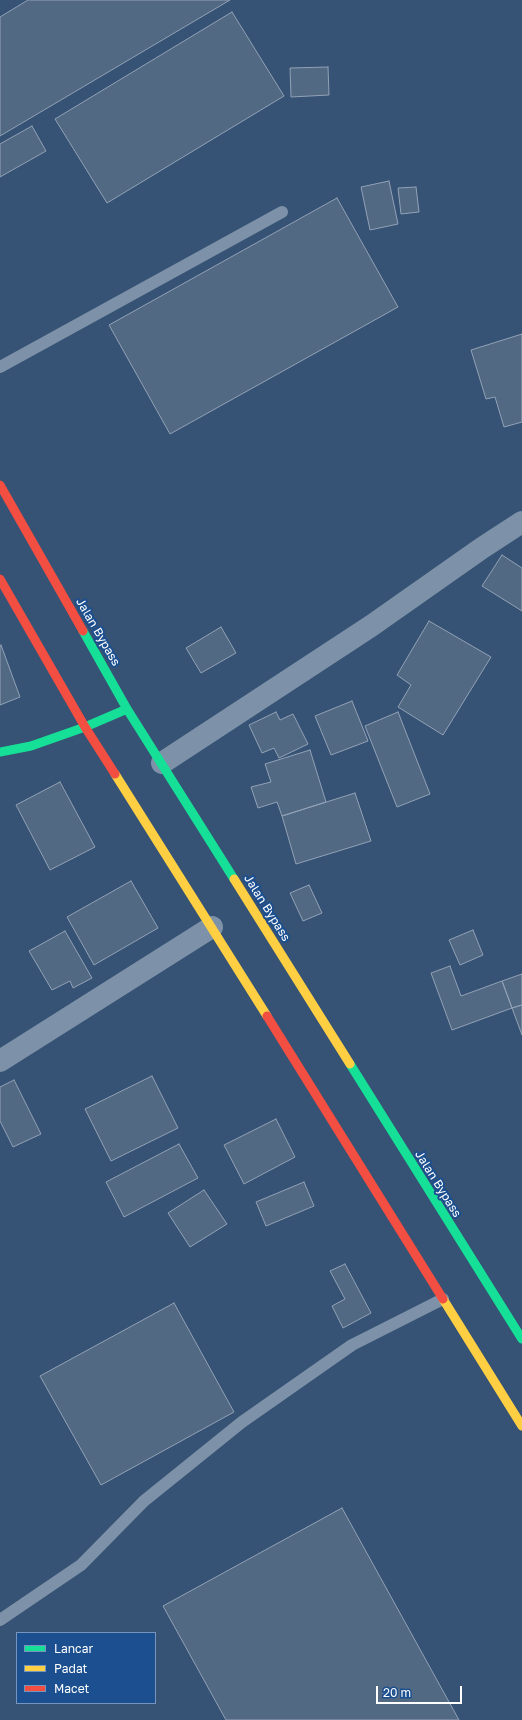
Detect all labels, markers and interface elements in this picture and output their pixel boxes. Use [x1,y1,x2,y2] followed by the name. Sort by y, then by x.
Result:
[73,596,123,668] street label: Jalan Bypass
[241,872,293,944] street label: Jalan Bypass
[412,1148,464,1220] street label: Jalan Bypass
[16,1632,156,1704] legend
[54,1641,93,1656] text: Lancar
[54,1661,87,1676] text: Padat
[378,1678,464,1704] scale bar
[54,1681,89,1696] text: Macet
[383,1685,411,1700] text: 20 m

